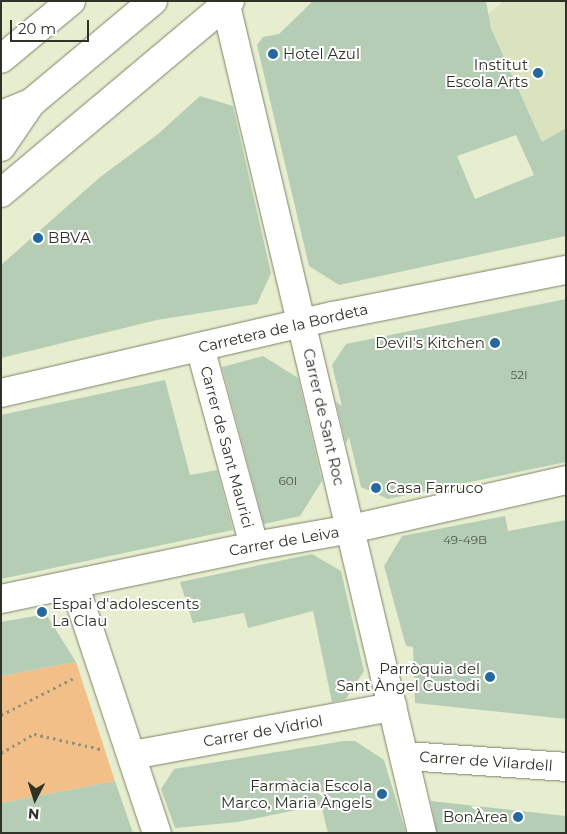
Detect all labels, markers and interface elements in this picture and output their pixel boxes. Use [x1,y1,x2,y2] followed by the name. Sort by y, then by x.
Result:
[12,10,91,42] scale bar
[18,19,56,38] text: 20 m
[283,45,360,63] place label: Hotel Azul
[267,48,279,60] marker: Hotel Azul
[446,55,528,90] place label: Institut Escola Arts
[532,67,544,79] marker: Institut Escola Arts
[48,229,91,247] place label: BBVA
[32,232,44,244] marker: BBVA
[196,300,370,356] street label: Carretera de la Bordeta
[375,334,485,352] place label: Devil's Kitchen
[489,337,501,349] marker: Devil's Kitchen
[299,347,349,487] street label: Carrer de Sant Roc
[197,364,257,530] street label: Carrer de Sant Maurici
[510,368,528,382] house number: 52I
[279,474,297,488] house number: 60I
[386,479,483,497] place label: Casa Farruco
[370,482,382,494] marker: Casa Farruco
[227,522,341,560] street label: Carrer de Leiva
[443,533,487,547] house number: 49-49B
[52,594,199,629] place label: Espai d'adolescents La Clau
[36,606,48,618] marker: Espai d'adolescents La Clau
[336,659,480,694] place label: Parròquia del Sant Àngel Custodi
[484,671,496,683] marker: Parròquia del Sant Àngel Custodi
[202,712,324,750] street label: Carrer de Vidriol
[419,747,553,775] street label: Carrer de Vilardell
[10,774,60,824] north arrow
[221,776,372,811] place label: Farmàcia Escola Marco, Maria Àngels
[376,788,388,800] marker: Farmàcia Escola Marco, Maria Àngels
[27,804,40,823] text: N
[443,808,508,826] place label: BonÀrea
[512,811,524,823] marker: BonÀrea

